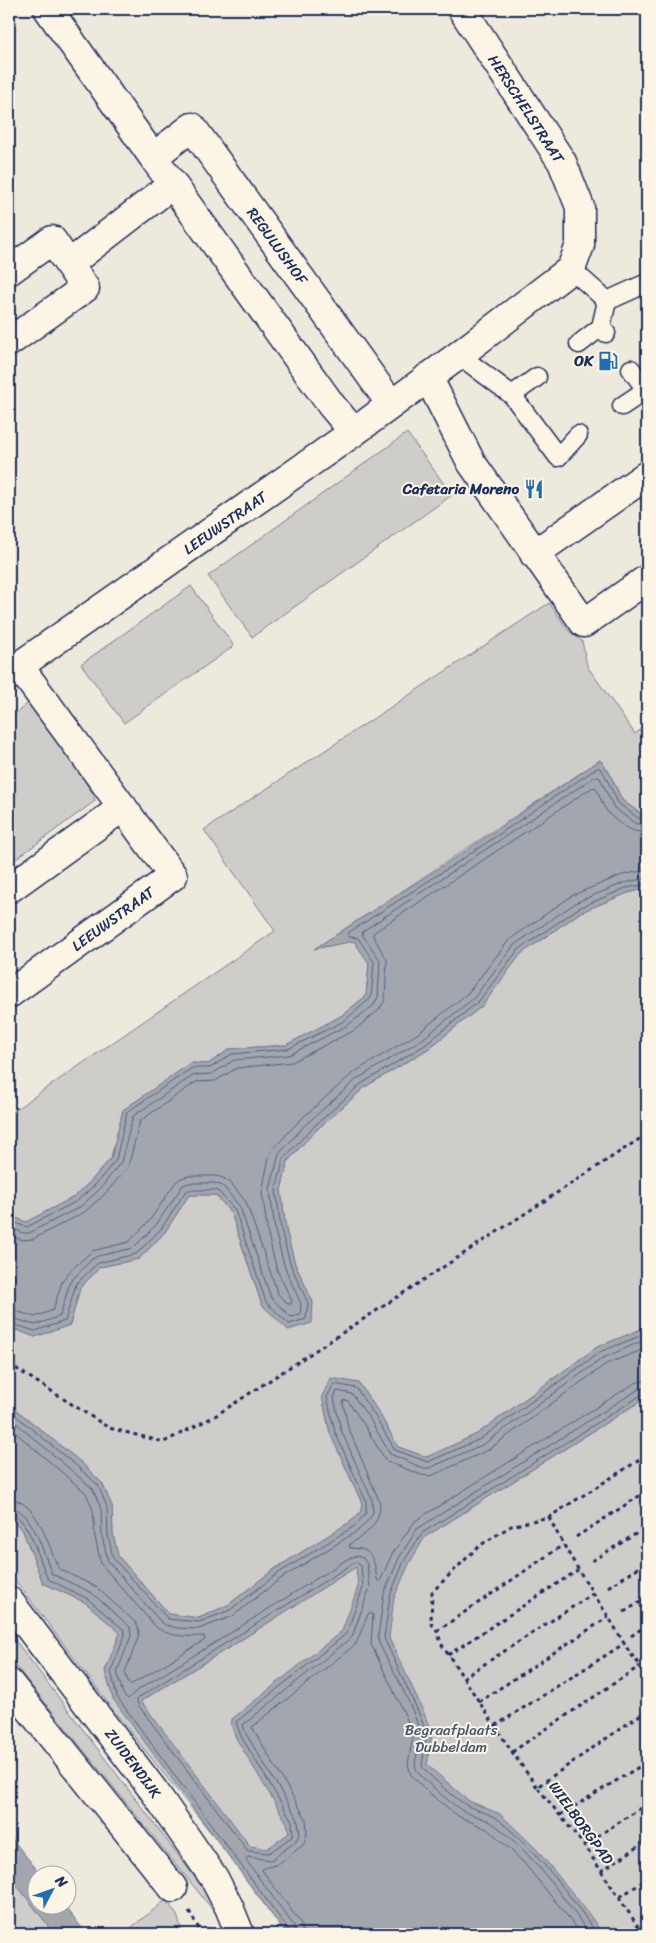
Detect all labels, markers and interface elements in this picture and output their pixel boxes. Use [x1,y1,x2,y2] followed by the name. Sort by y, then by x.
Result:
[481,49,572,170] street label: HERSCHELSTRAAT
[240,202,315,291] street label: REGULUSHOF
[573,348,595,374] place label: OK
[597,350,619,372] fuel station icon: OK
[402,476,519,502] place label: Cafetaria Moreno
[523,478,545,500] restaurant icon: Cafetaria Moreno
[178,484,274,562] street label: LEEUWSTRAAT
[66,879,161,958] street label: LEEUWSTRAAT
[405,1717,497,1760] park label: Begraafplaats Dubbeldam
[98,1722,168,1804] street label: ZUIDENDIJK
[542,1776,620,1870] street label: WIELBORGPAD
[28,1866,78,1916] north arrow
[48,1869,74,1894] text: N

